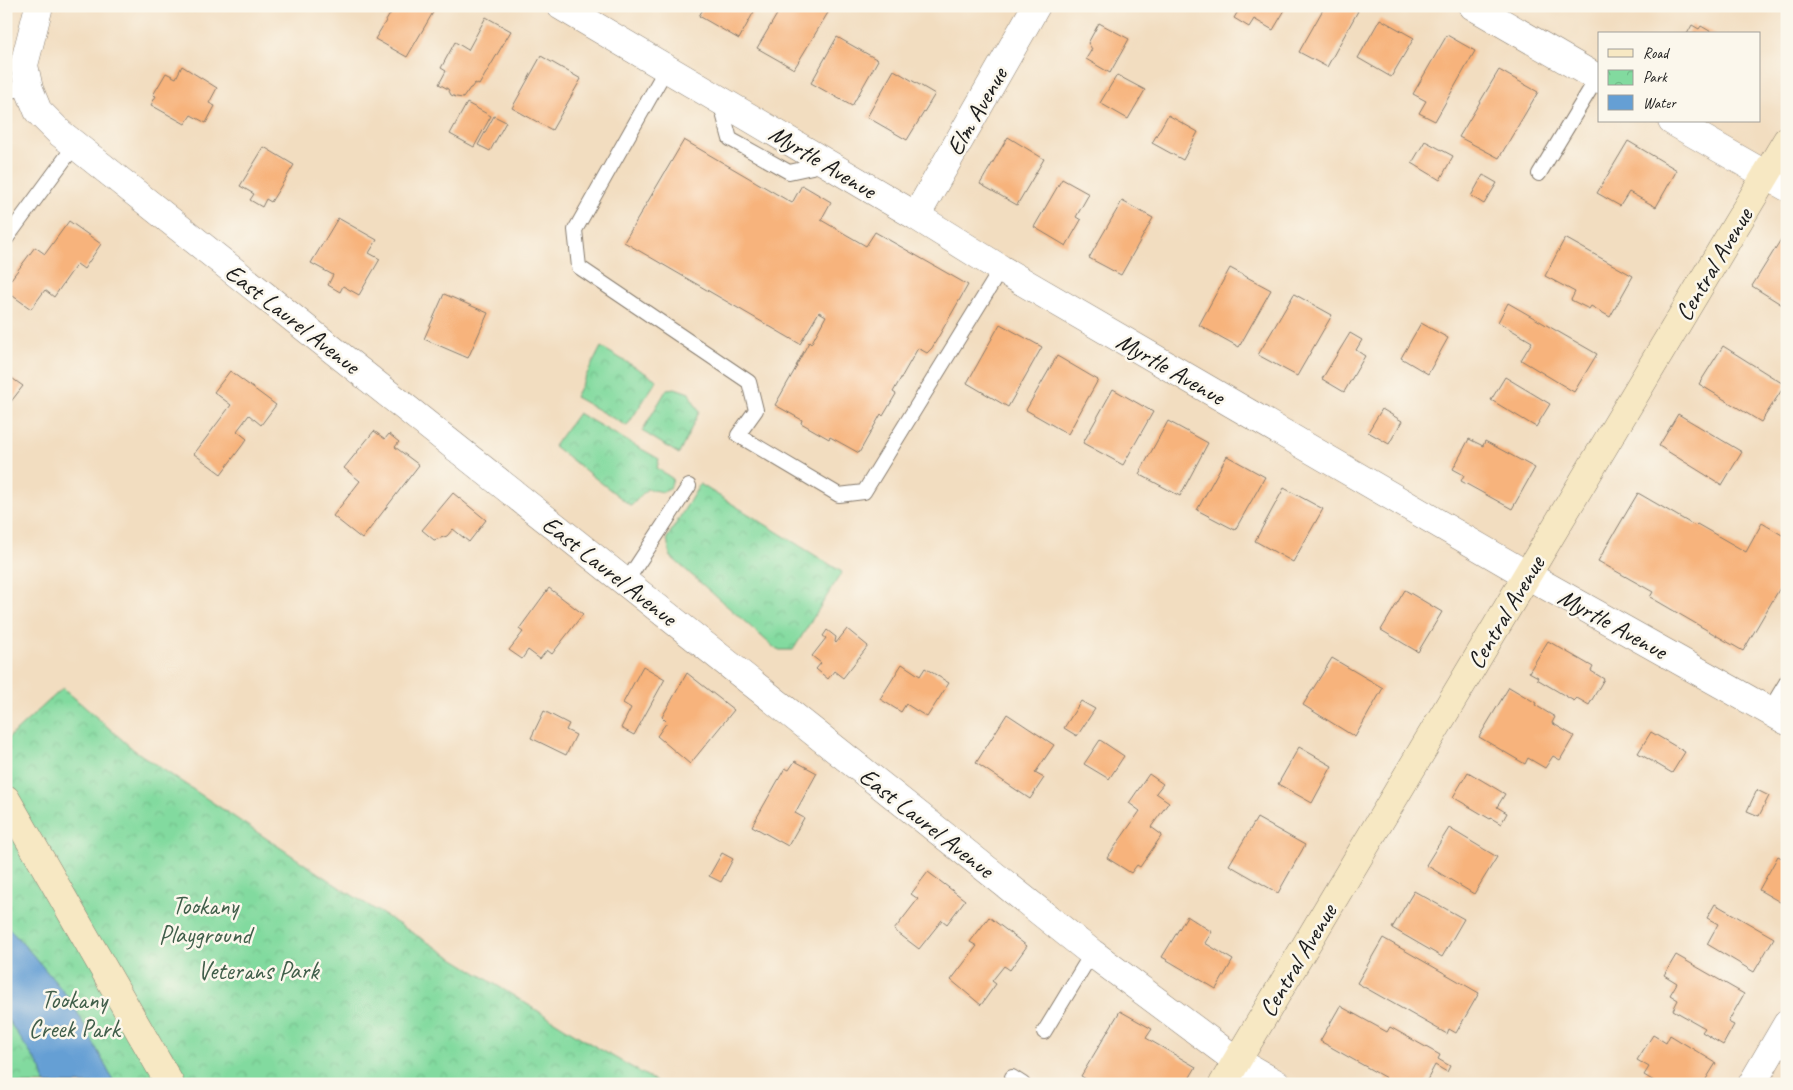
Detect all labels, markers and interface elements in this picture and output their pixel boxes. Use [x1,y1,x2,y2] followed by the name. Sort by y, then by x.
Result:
[1598,32,1760,122] legend
[1643,44,1670,63] text: Road
[939,60,1016,161] street label: Elm Avenue
[1643,68,1668,87] text: Park
[1643,94,1677,113] text: Water
[763,117,884,207] street label: Myrtle Avenue
[1668,201,1761,327] street label: Central Avenue
[219,256,368,382] street label: East Laurel Avenue
[1111,325,1232,414] street label: Myrtle Avenue
[536,508,685,634] street label: East Laurel Avenue
[1460,549,1553,675] street label: Central Avenue
[1552,581,1674,668] street label: Myrtle Avenue
[853,760,1002,886] street label: East Laurel Avenue
[159,890,254,951] park label: Tookany Playground
[1252,897,1345,1023] street label: Central Avenue
[198,955,320,987] park label: Veterans Park
[28,984,121,1045] park label: Tookany Creek Park

